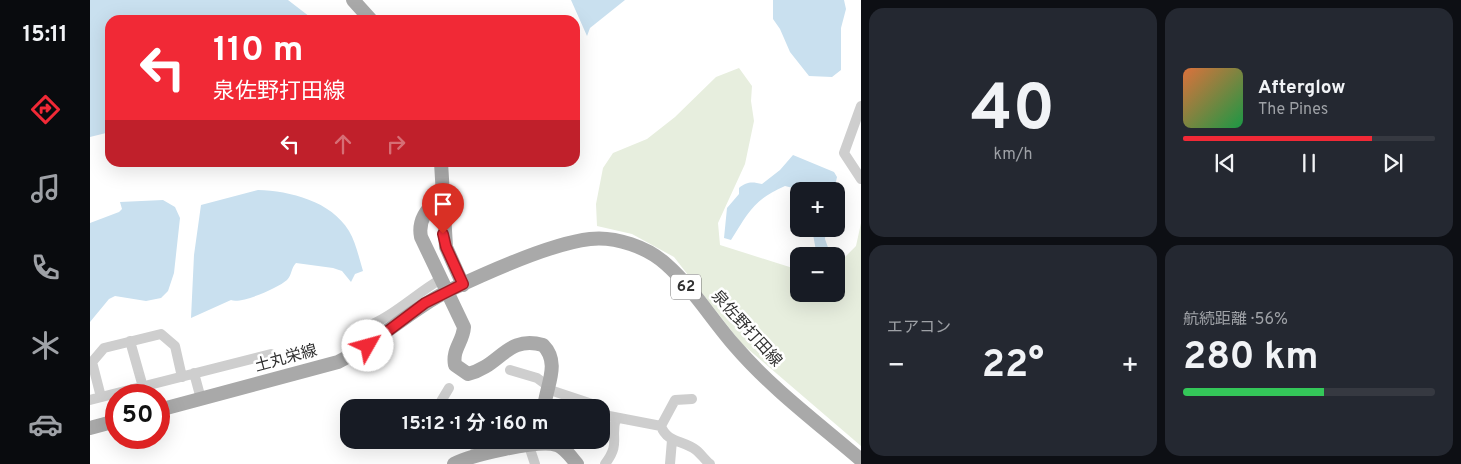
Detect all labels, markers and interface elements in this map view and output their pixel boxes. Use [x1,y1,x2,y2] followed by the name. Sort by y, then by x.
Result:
[22,22,68,49] text: 15:11
[213,29,303,73] text: 110 m
[130,35,195,100] icon: left
[971,71,1055,153] text: 40
[1258,76,1346,100] text: Afterglow
[213,79,345,106] text: 泉佐野打田線
[28,92,63,127] icon: directions
[1258,100,1328,120] text: The Pines
[276,130,304,158] icon: left
[329,130,357,158] icon: ahead
[382,130,410,158] icon: right
[994,145,1032,165] text: km/h
[1211,149,1239,177] icon: previous
[1295,149,1323,177] icon: pause
[1379,149,1407,177] icon: next
[28,171,63,206] icon: music
[790,182,845,302] map controls
[790,182,845,237] button: +
[422,183,464,234] pin
[429,190,457,218] icon: arrive
[790,247,845,302] button: −
[28,250,63,285] icon: phone
[671,274,701,300] road number: 62
[706,287,786,371] street label: 泉佐野打田線
[1183,310,1288,330] text: 航続距離 · 56%
[887,318,951,338] text: エアコン
[341,319,393,371] position arrow
[28,328,63,363] icon: climate
[1183,334,1319,383] text: 280 km
[252,341,320,377] street label: 土丸栄線
[982,342,1044,391] text: 22°
[887,349,905,385] text: −
[1121,349,1139,385] text: +
[105,384,170,449] speed limit sign: 50
[28,407,63,442] icon: car
[402,412,548,436] text: 15:12 · 1 分 · 160 m

